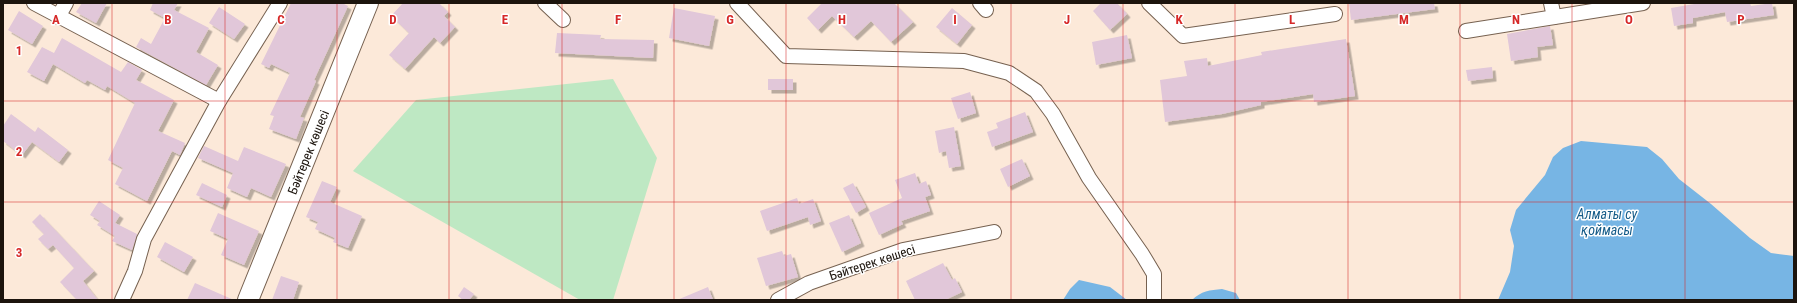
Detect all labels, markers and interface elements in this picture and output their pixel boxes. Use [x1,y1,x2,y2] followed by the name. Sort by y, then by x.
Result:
[52,12,60,27] text: A
[164,12,172,27] text: B
[277,12,285,27] text: C
[389,12,397,27] text: D
[502,12,509,27] text: E
[615,12,621,27] text: F
[726,12,734,27] text: G
[838,12,846,27] text: H
[953,12,957,27] text: I
[1064,12,1070,27] text: J
[1175,12,1183,27] text: K
[1289,12,1295,27] text: L
[1399,12,1409,27] text: M
[1512,12,1520,27] text: N
[1625,12,1633,27] text: O
[1737,12,1745,27] text: P
[16,43,22,58] text: 1
[285,108,332,197] street label: Бәйтерек көшесі
[16,144,23,159] text: 2
[1576,206,1637,238] water label: Алматы су қоймасы
[827,242,917,283] street label: Бәйтерек көшесі
[16,245,22,260] text: 3

